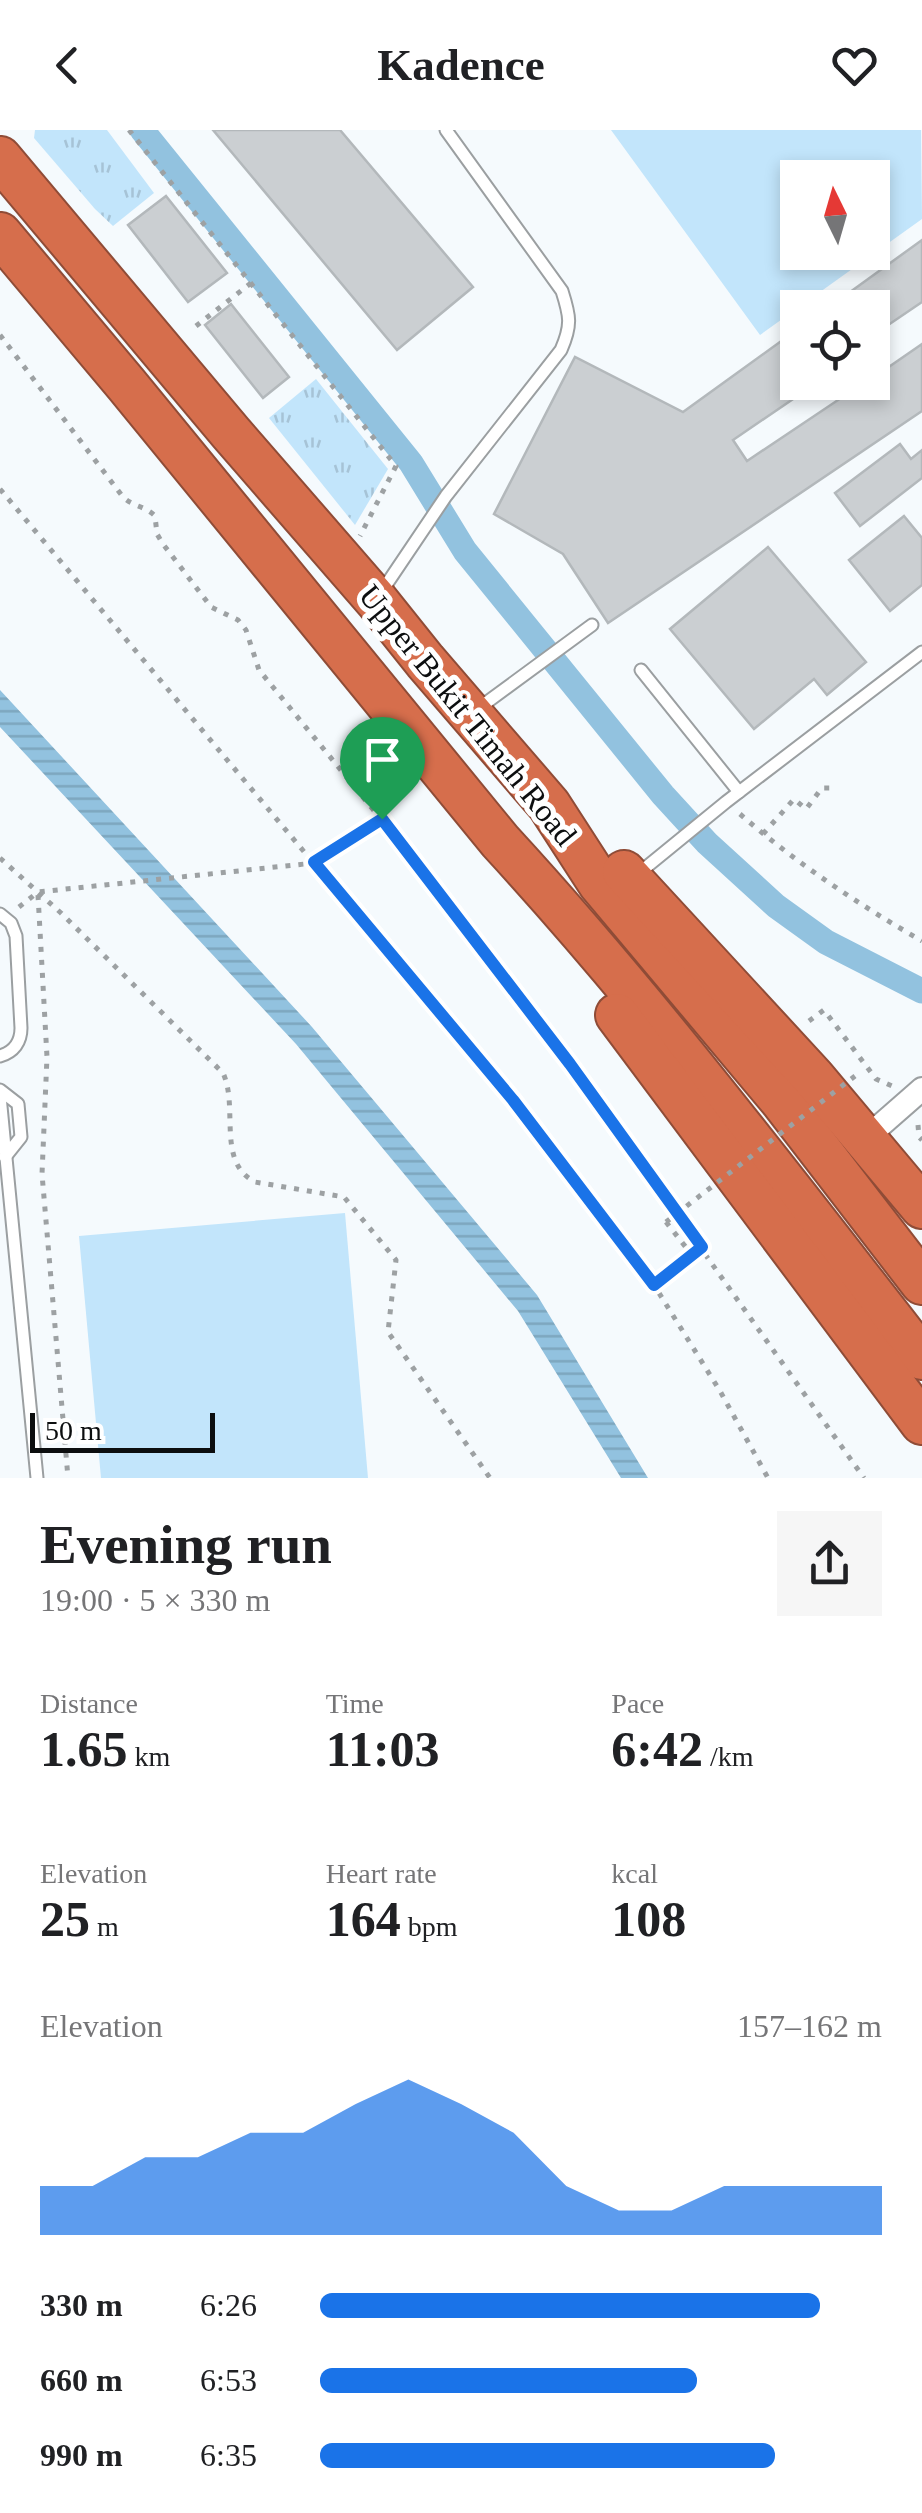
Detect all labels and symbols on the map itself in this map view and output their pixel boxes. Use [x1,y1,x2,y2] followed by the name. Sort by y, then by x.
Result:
[780,160,890,270] north arrow
[352,578,584,852] street label: Upper Bukit Timah Road
[340,717,425,820] pin
[30,1408,215,1452] scale bar

